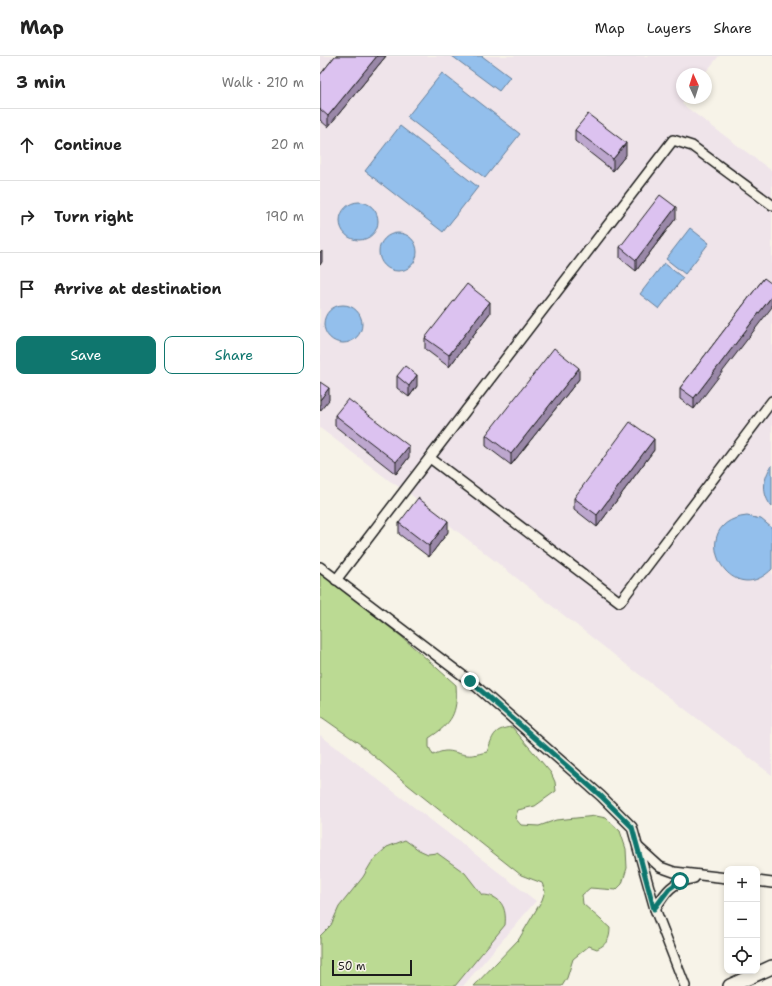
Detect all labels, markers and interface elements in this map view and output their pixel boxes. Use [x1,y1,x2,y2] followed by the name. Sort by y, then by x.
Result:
[20,15,64,40] text: Map
[595,19,625,37] text: Map
[647,19,691,37] text: Layers
[713,19,752,37] text: Share
[676,68,712,104] north arrow
[16,71,66,93] text: 3 min
[222,74,304,91] text: Walk · 210 m
[16,134,38,156] icon: ahead
[54,135,122,155] text: Continue
[271,136,304,153] text: 20 m
[16,206,38,228] icon: right
[54,207,134,227] text: Turn right
[265,208,304,225] text: 190 m
[16,278,38,300] icon: arrive
[54,279,222,299] text: Arrive at destination
[16,336,156,374] button: Save
[164,336,304,374] button: Share
[461,672,479,690] route end
[724,866,760,974] map controls
[724,866,760,902] button: +
[671,872,689,890] route start
[724,902,760,938] button: −
[724,938,760,974] button: locate
[332,958,412,977] scale bar
[338,959,366,974] text: 50 m

